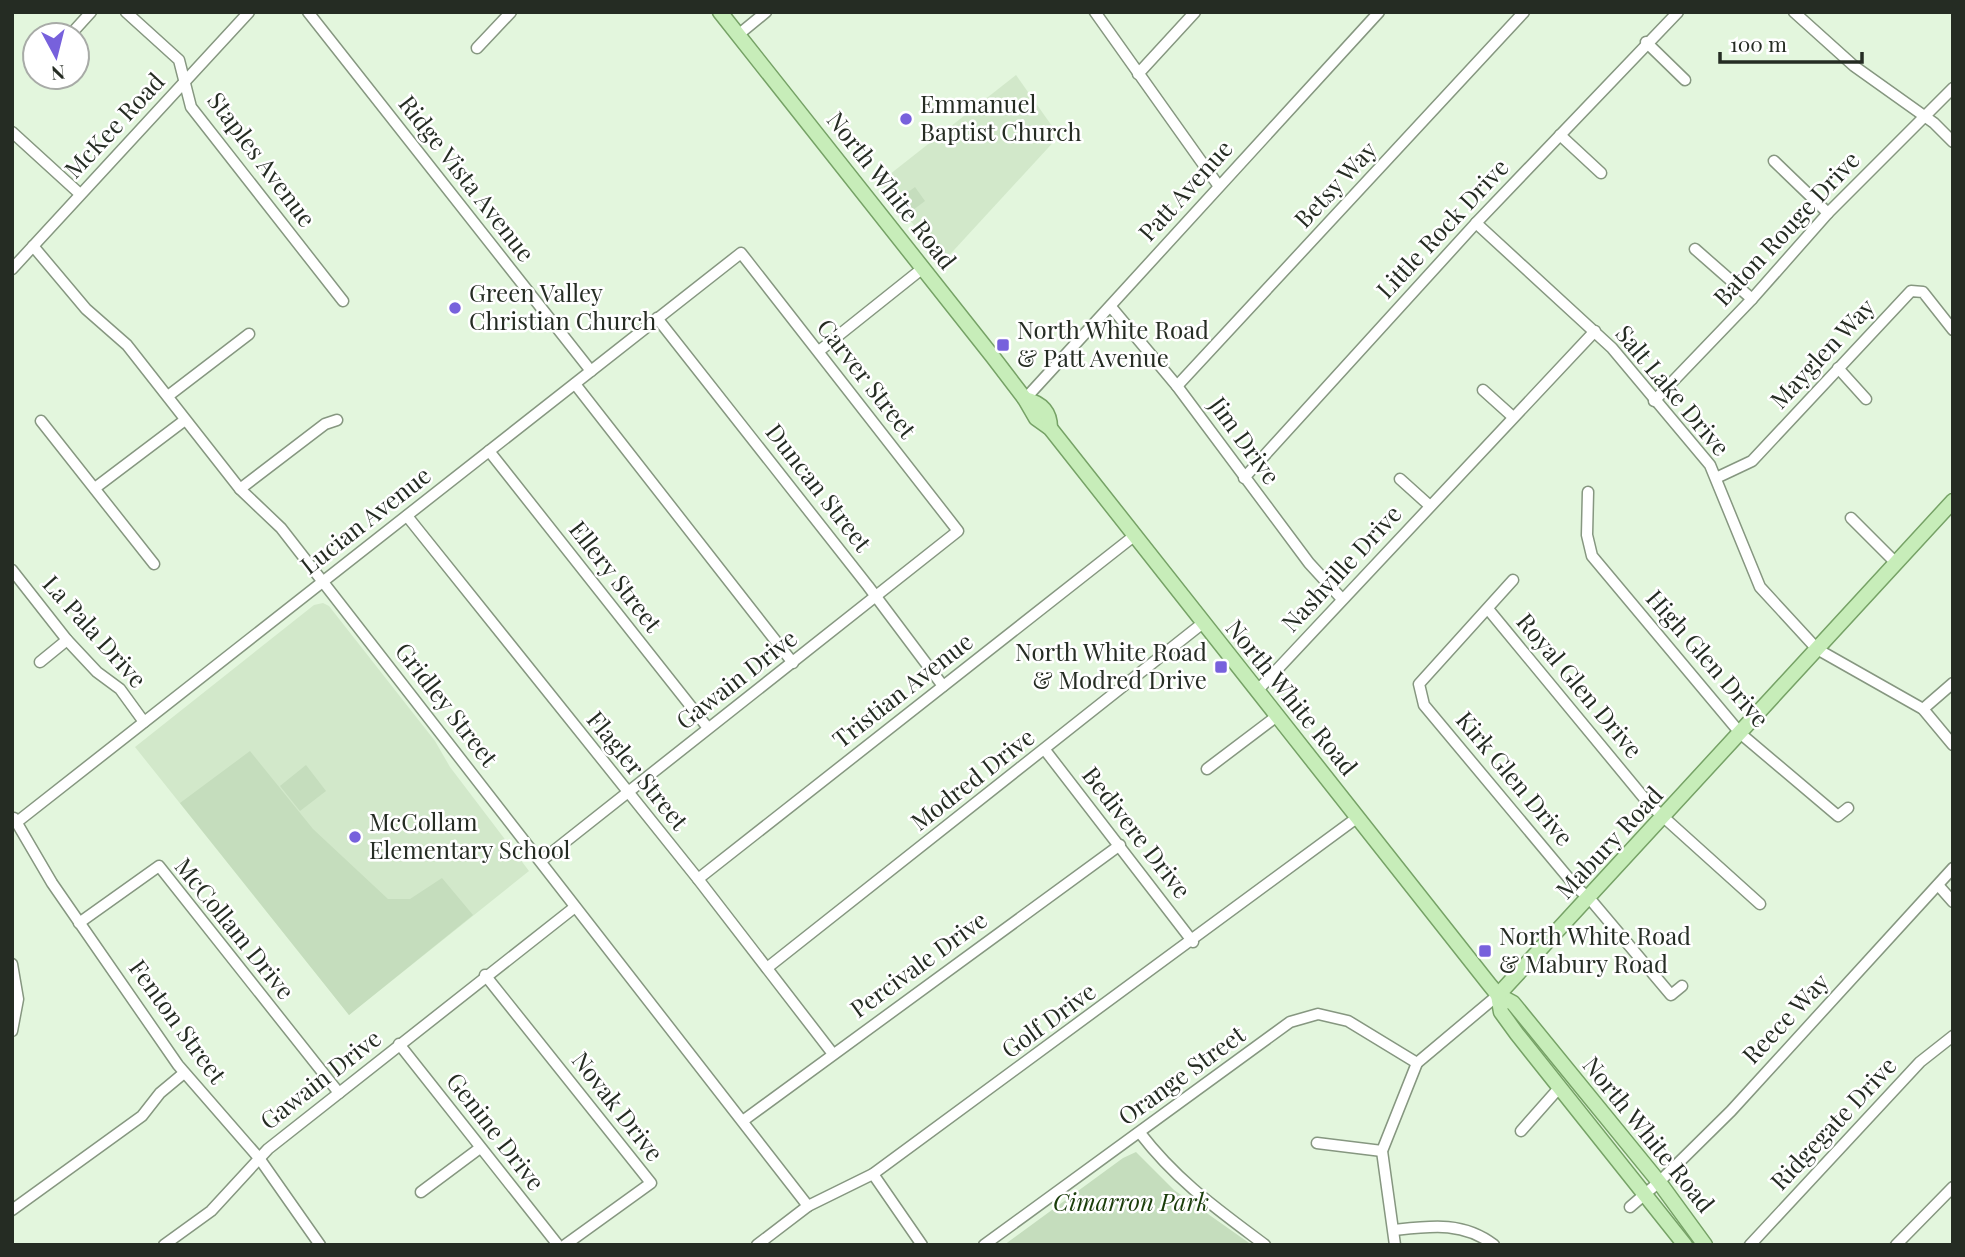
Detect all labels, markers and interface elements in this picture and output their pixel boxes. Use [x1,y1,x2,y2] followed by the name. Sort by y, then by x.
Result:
[21,21,91,91] north arrow
[1720,21,1862,65] scale bar
[1730,29,1787,57] text: 100 m
[50,60,67,88] text: N
[57,65,171,184] street label: McKee Road
[201,85,324,233] street label: Staples Avenue
[920,87,1082,147] place label: Emmanuel Baptist Church
[392,88,543,268] street label: Ridge Vista Avenue
[821,104,964,275] street label: North White Road
[898,111,914,127] marker: Emmanuel Baptist Church
[1131,132,1238,247] street label: Patt Avenue
[1286,133,1383,234] street label: Betsy Way
[1705,143,1866,312] street label: Baton Rouge Drive
[1368,151,1515,304] street label: Little Rock Drive
[469,276,656,336] place label: Green Valley Christian Church
[1762,291,1881,415] street label: Mayglen Way
[447,300,463,316] marker: Green Valley Christian Church
[811,311,925,445] street label: Carver Street
[1017,313,1209,373] place label: North White Road & Patt Avenue
[1609,318,1738,462] street label: Salt Lake Drive
[995,337,1011,353] marker: North White Road & Patt Avenue
[1202,389,1288,490] street label: Jim Drive
[760,416,880,558] street label: Duncan Street
[293,458,437,580] street label: Lucian Avenue
[1274,497,1408,638] street label: Nashville Drive
[563,514,670,638] street label: Ellery Street
[36,568,154,694] street label: La Pala Drive
[1640,582,1777,733] street label: High Glen Drive
[1510,606,1651,764] street label: Royal Glen Drive
[1220,612,1365,781] street label: North White Road
[669,621,803,736] street label: Gawain Drive
[825,625,978,754] street label: Tristian Avenue
[389,635,506,773] street label: Gridley Street
[1015,635,1207,695] place label: North White Road & Modred Drive
[1213,659,1229,675] marker: North White Road & Modred Drive
[581,704,697,836] street label: Flagler Street
[1450,704,1581,852] street label: Kirk Glen Drive
[903,720,1040,837] street label: Modred Drive
[1076,759,1199,904] street label: Bedivere Drive
[1548,778,1669,905] street label: Mabury Road
[369,805,571,865] place label: McCollam Elementary School
[347,829,363,845] marker: McCollam Elementary School
[169,850,303,1005] street label: McCollam Drive
[843,903,993,1024] street label: Percivale Drive
[1499,919,1691,979] place label: North White Road & Mabury Road
[1477,943,1493,959] marker: North White Road & Mabury Road
[123,952,235,1090] street label: Fenton Street
[1734,965,1835,1070] street label: Reece Way
[994,974,1101,1064] street label: Golf Drive
[1111,1017,1251,1131] street label: Orange Street
[253,1021,387,1136] street label: Gawain Drive
[566,1044,671,1167] street label: Novak Drive
[1577,1049,1722,1218] street label: North White Road
[1763,1049,1902,1196] street label: Ridgegate Drive
[440,1065,553,1196] street label: Genine Drive
[1053,1185,1209,1217] park label: Cimarron Park

